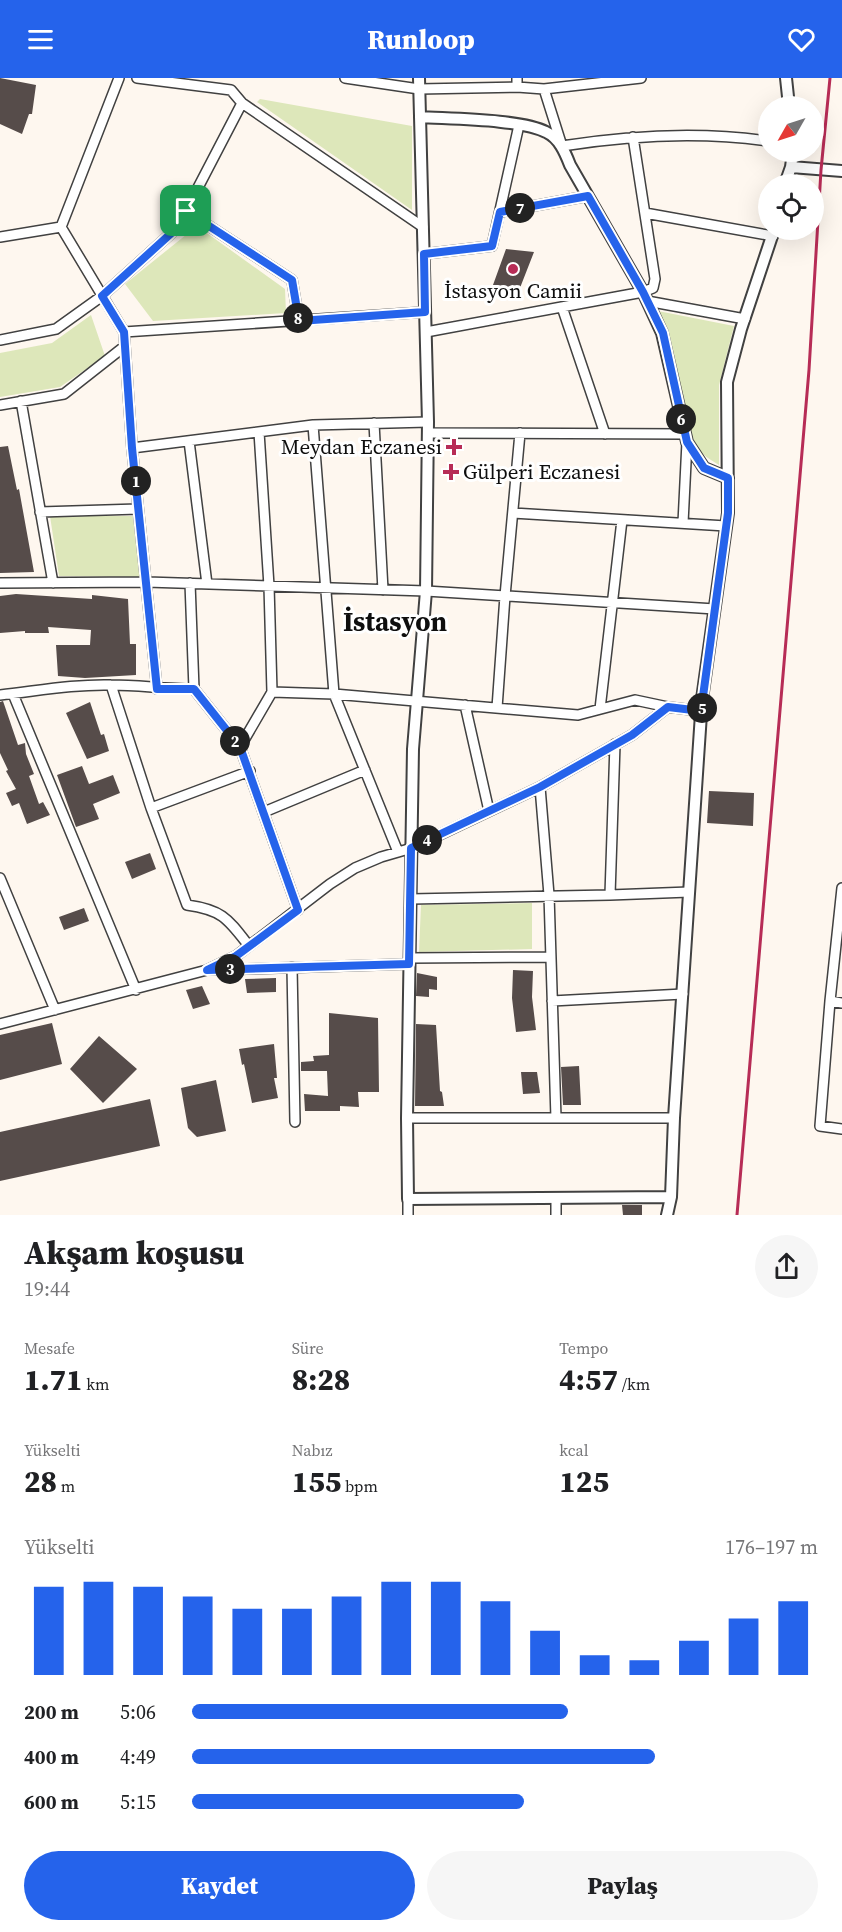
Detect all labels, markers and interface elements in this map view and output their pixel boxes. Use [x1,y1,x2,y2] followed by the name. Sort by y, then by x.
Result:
[367,21,475,58] text: Runloop
[24,23,57,56] icon: menu
[785,23,818,56] icon: heart
[758,96,824,162] north arrow
[758,96,824,240] map controls
[758,174,824,240] button: locate
[160,185,211,236] pin
[505,193,535,223] pin: 7
[169,194,202,227] icon: arrive
[516,197,524,219] text: 7
[506,262,520,276] marker: İstasyon Camii
[444,276,582,305] place label: İstasyon Camii
[283,303,313,333] pin: 8
[294,307,302,329] text: 8
[666,404,696,434] pin: 6
[677,408,685,430] text: 6
[281,432,442,461] place label: Meydan Eczanesi
[447,440,461,454] marker: Meydan Eczanesi
[463,457,620,486] place label: Gülperi Eczanesi
[444,465,458,479] marker: Gülperi Eczanesi
[121,466,151,496] pin: 1
[132,470,140,492] text: 1
[343,603,447,640] district label: İstasyon
[687,693,717,723] pin: 5
[698,697,706,719] text: 5
[220,726,250,756] pin: 2
[231,730,239,752] text: 2
[412,825,442,855] pin: 4
[423,829,431,851] text: 4
[215,954,245,984] pin: 3
[226,958,234,980] text: 3
[24,1230,244,1275] text: Akşam koşusu
[755,1235,818,1298] button: share
[24,1275,70,1303] text: 19:44
[24,1337,75,1359] text: Mesafe
[292,1337,324,1359] text: Süre
[559,1337,608,1359] text: Tempo
[24,1359,83,1400] text: 1.71
[292,1359,350,1400] text: 8:28
[559,1359,618,1400] text: 4:57
[83,1373,110,1395] text: km
[618,1373,650,1395] text: /km
[24,1439,80,1461] text: Yükselti
[292,1439,333,1461] text: Nabız
[559,1439,588,1461] text: kcal
[24,1461,57,1502] text: 28
[292,1461,341,1502] text: 155
[559,1461,609,1502] text: 125
[57,1475,75,1497] text: m
[341,1475,378,1497] text: bpm
[24,1533,95,1561] text: Yükselti
[725,1533,818,1561] text: 176–197 m
[24,1698,79,1726] text: 200 m
[120,1698,156,1726] text: 5:06
[24,1743,79,1771] text: 400 m
[120,1743,156,1771] text: 4:49
[24,1788,79,1816] text: 600 m
[120,1788,156,1816] text: 5:15
[24,1851,415,1920] button: Kaydet
[427,1851,818,1920] button: Paylaş

